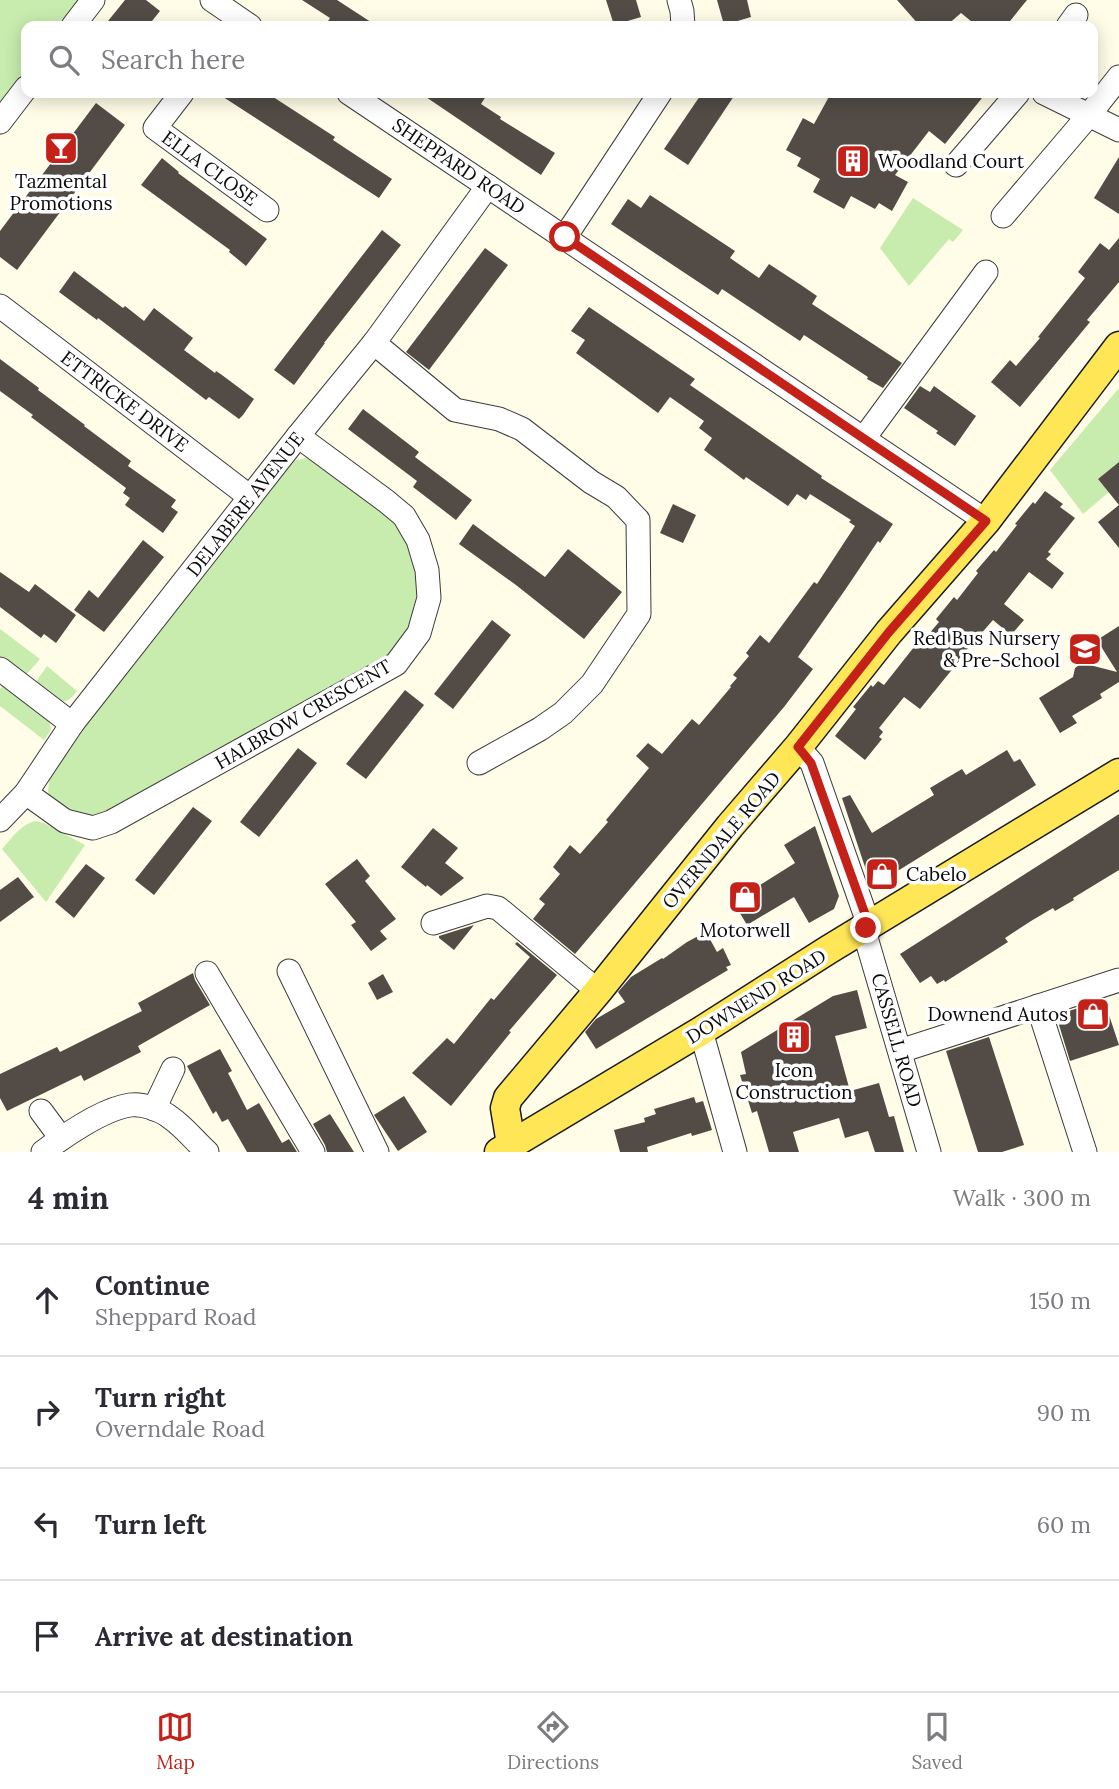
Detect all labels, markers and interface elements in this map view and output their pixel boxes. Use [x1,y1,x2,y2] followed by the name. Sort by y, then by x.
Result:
[21,21,1098,98] search box
[45,41,83,79] icon: search
[101,43,245,76] text: Search here
[388,113,530,219] street label: SHEPPARD ROAD
[157,125,263,211] street label: ELLA CLOSE
[42,129,80,167] bar icon: Tazmental Promotions
[834,142,872,180] building icon: Woodland Court
[878,149,1025,173] place label: Woodland Court
[10,169,113,215] place label: Tazmental Promotions
[549,221,580,252] route start
[56,345,194,457] street label: ETTRICKE DRIVE
[181,427,309,581] street label: DELABERE AVENUE
[913,626,1060,672] place label: Red Bus Nursery & Pre-School
[1066,630,1104,668] school or university icon: Red Bus Nursery & Pre-School
[211,654,395,774] street label: HALBROW CRESCENT
[657,766,785,914] street label: OVERNDALE ROAD
[863,855,901,893] shop icon: Cabelo
[906,862,967,886] place label: Cabelo
[726,878,764,916] shop icon: Motorwell
[850,912,881,943] route end
[700,918,790,942] place label: Motorwell
[682,943,830,1049] street label: DOWNEND ROAD
[866,970,928,1110] street label: CASSELL ROAD
[1074,995,1112,1033] shop icon: Downend Autos
[927,1002,1068,1026] place label: Downend Autos
[775,1018,813,1056] building icon: Icon Construction
[735,1058,853,1104] place label: Icon Construction
[28,1179,109,1217] text: 4 min
[953,1183,1091,1212] text: Walk · 300 m
[95,1269,210,1302] text: Continue
[28,1281,66,1319] icon: ahead
[1029,1286,1091,1315] text: 150 m
[95,1302,257,1331] text: Sheppard Road
[95,1381,226,1414] text: Turn right
[28,1393,66,1431] icon: right
[1037,1398,1091,1427] text: 90 m
[95,1414,265,1443] text: Overndale Road
[28,1505,66,1543] icon: left
[95,1508,206,1541] text: Turn left
[1037,1510,1091,1539] text: 60 m
[28,1617,66,1655] icon: arrive
[95,1620,353,1653] text: Arrive at destination
[156,1708,195,1774] tab: Map
[507,1708,599,1774] tab: Directions
[911,1708,963,1774] tab: Saved

